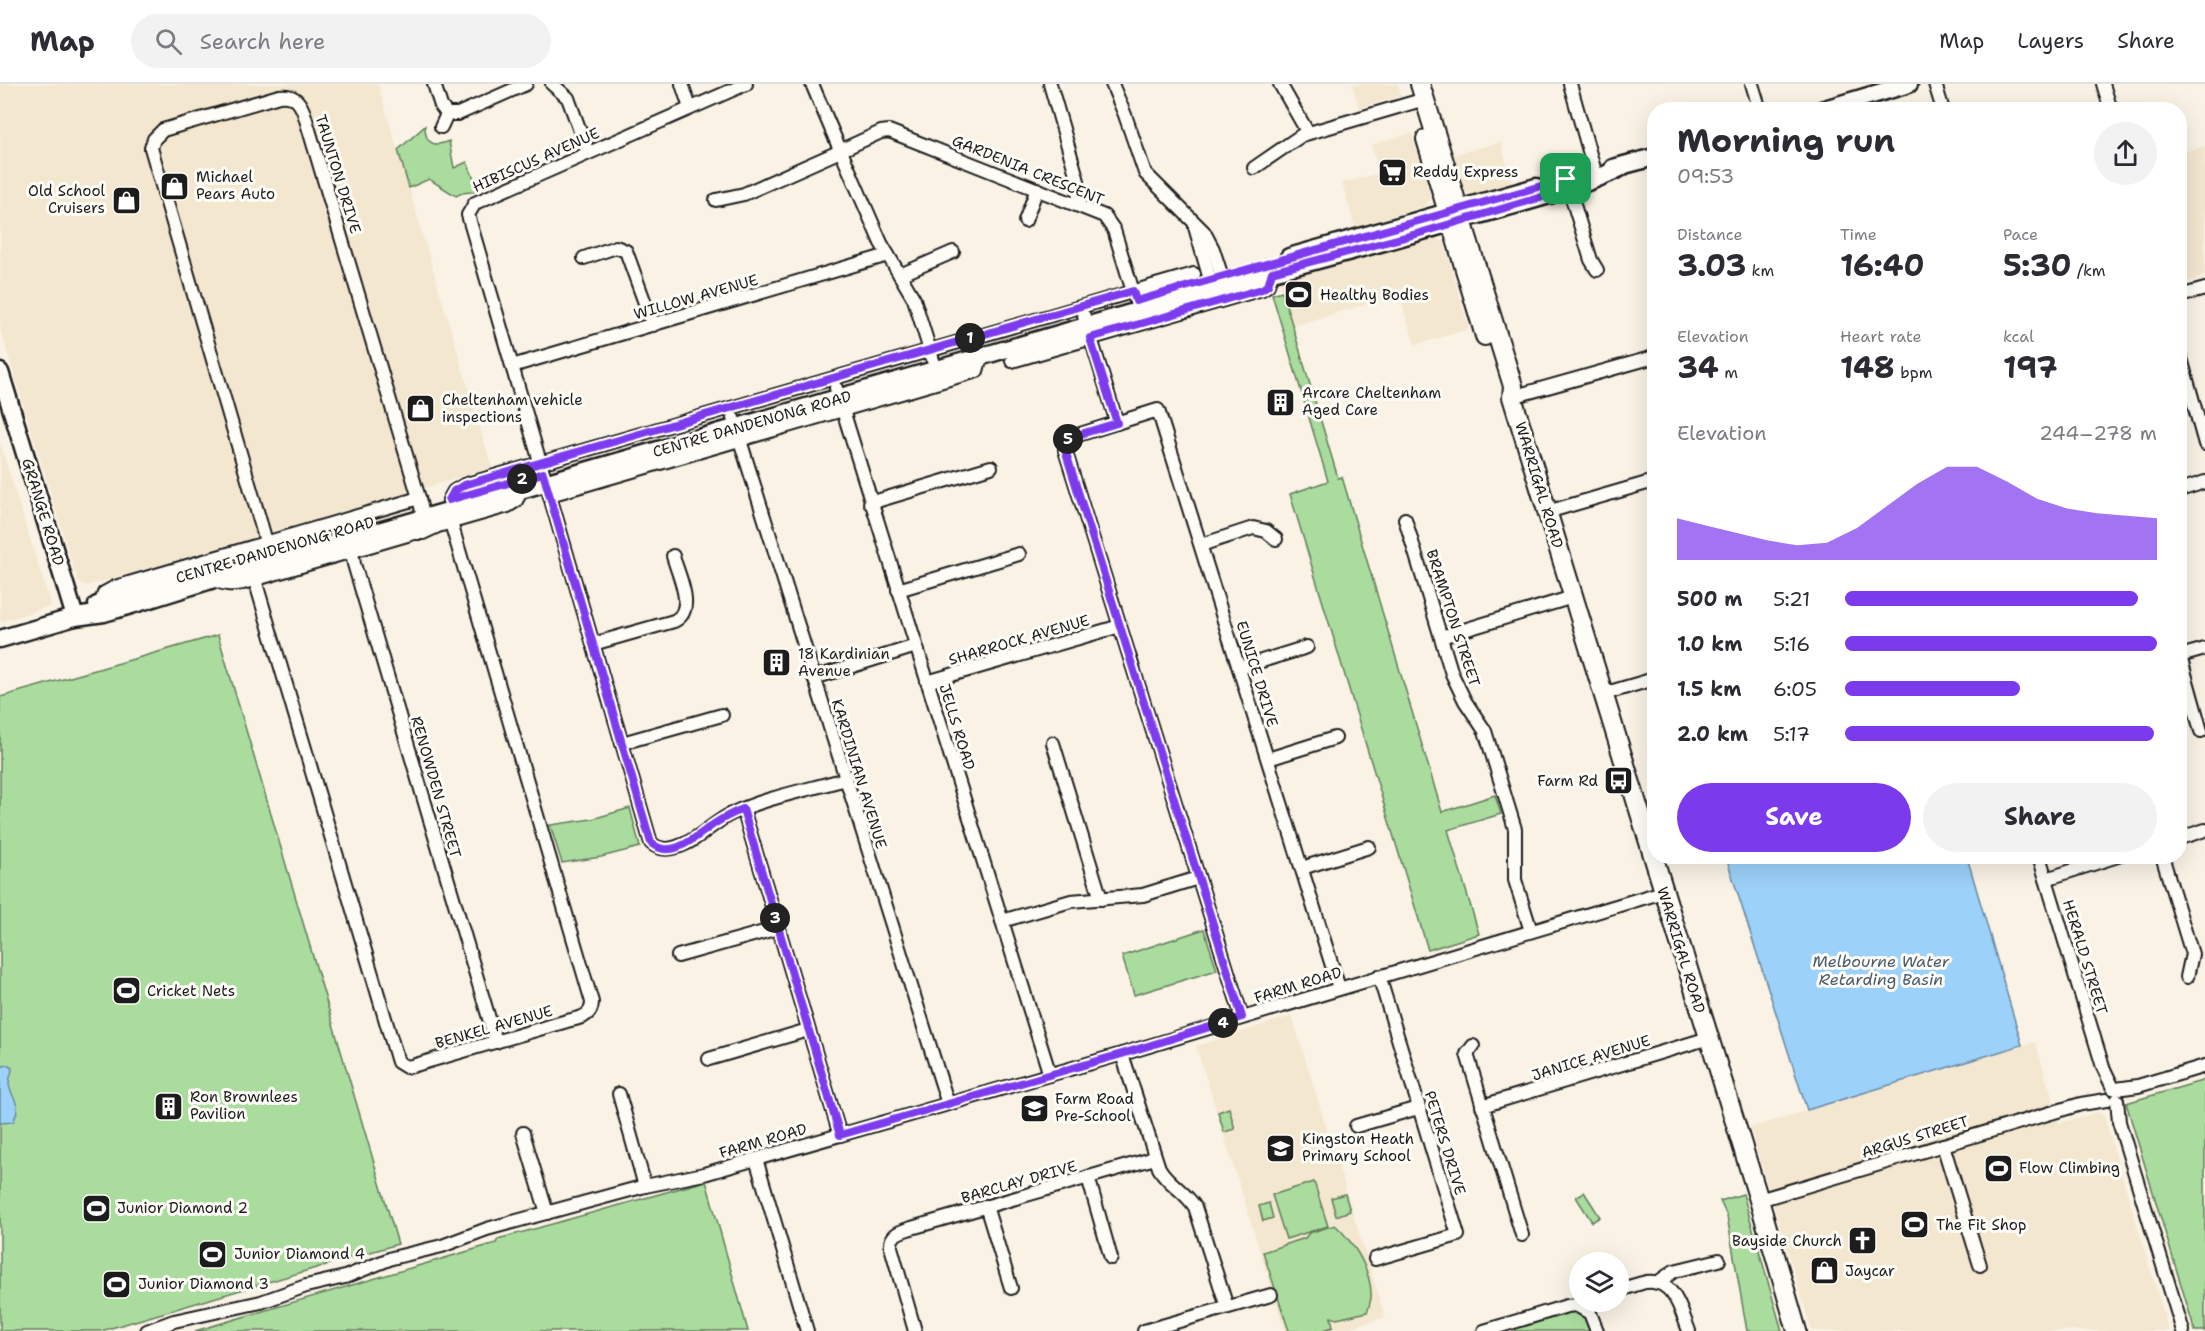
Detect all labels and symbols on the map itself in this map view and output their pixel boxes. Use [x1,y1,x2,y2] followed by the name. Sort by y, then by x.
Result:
[310,112,366,236] street label: TAUNTON DRIVE
[469,123,603,197] street label: HIBISCUS AVENUE
[949,130,1107,210] street label: GARDENIA CRESCENT
[1540,153,1591,204] pin
[1376,156,1408,188] supermarket icon: Reddy Express
[1413,162,1518,182] place label: Reddy Express
[196,167,275,204] place label: Michael Pears Auto
[159,170,191,202] shop icon: Michael Pears Auto
[28,181,105,218] place label: Old School Cruisers
[110,184,142,216] shop icon: Old School Cruisers
[631,270,761,324] street label: WILLOW AVENUE
[1283,279,1315,311] sports icon: Healthy Bodies
[1320,285,1429,305] place label: Healthy Bodies
[955,323,985,353] pin: 1
[1302,383,1441,420] place label: Arcare Cheltenham Aged Care
[650,386,854,462] street label: CENTRE DANDENONG ROAD
[1265,386,1297,418] building icon: Arcare Cheltenham Aged Care
[442,390,583,427] place label: Cheltenham vehicle inspections
[405,393,437,425] shop icon: Cheltenham vehicle inspections
[1510,419,1568,551] street label: WARRIGAL ROAD
[1053,424,1083,454] pin: 5
[17,456,69,568] street label: GRANGE ROAD
[507,464,537,494] pin: 2
[173,512,377,588] street label: CENTRE DANDENONG ROAD
[1421,547,1485,689] street label: BRAMPTON STREET
[946,610,1092,670] street label: SHARROCK AVENUE
[1231,618,1283,730] street label: EUNICE DRIVE
[798,644,890,681] place label: 18 Kardinian Avenue
[761,647,793,679] building icon: 18 Kardinian Avenue
[934,681,980,773] street label: JELLS ROAD
[827,697,891,851] street label: KARDINIAN AVENUE
[406,714,466,860] street label: RENOWDEN STREET
[1603,765,1635,797] bus stop icon: Farm Rd
[1537,771,1598,791] place label: Farm Rd
[1652,884,1710,1016] street label: WARRIGAL ROAD
[2058,897,2112,1017] street label: HERALD STREET
[760,903,790,933] pin: 3
[1813,951,1950,990] water label: Melbourne Water Retarding Basin
[1252,962,1344,1008] street label: FARM ROAD
[110,975,142,1007] sports icon: Cricket Nets
[147,981,235,1001] place label: Cricket Nets
[433,1001,555,1053] street label: BENKEL AVENUE
[1208,1008,1238,1038] pin: 4
[1529,1030,1653,1086] street label: JANICE AVENUE
[190,1087,298,1124] place label: Ron Brownlees Pavilion
[1420,1088,1470,1198] street label: PETERS DRIVE
[1055,1089,1135,1126] place label: Farm Road Pre-School
[153,1090,185,1122] building icon: Ron Brownlees Pavilion
[1018,1092,1050,1124] school or university icon: Farm Road Pre-School
[1859,1111,1971,1163] street label: ARGUS STREET
[717,1119,809,1163] street label: FARM ROAD
[1302,1129,1414,1166] place label: Kingston Heath Primary School
[1265,1132,1297,1164] school or university icon: Kingston Heath Primary School
[1982,1152,2014,1184] sports icon: Flow Climbing
[959,1156,1079,1208] street label: BARCLAY DRIVE
[2019,1158,2120,1178] place label: Flow Climbing
[80,1192,112,1224] sports icon: Junior Diamond 2
[117,1198,248,1218] place label: Junior Diamond 2
[1899,1209,1931,1241] sports icon: The Fit Shop
[1936,1215,2026,1235] place label: The Fit Shop
[1847,1225,1879,1257] church icon: Bayside Church
[1732,1231,1842,1251] place label: Bayside Church
[197,1238,229,1270] sports icon: Junior Diamond 4
[234,1244,365,1264] place label: Junior Diamond 4
[1808,1255,1840,1287] shop icon: Jaycar
[1845,1261,1895,1281] place label: Jaycar
[101,1268,133,1300] sports icon: Junior Diamond 3
[138,1274,269,1294] place label: Junior Diamond 3

